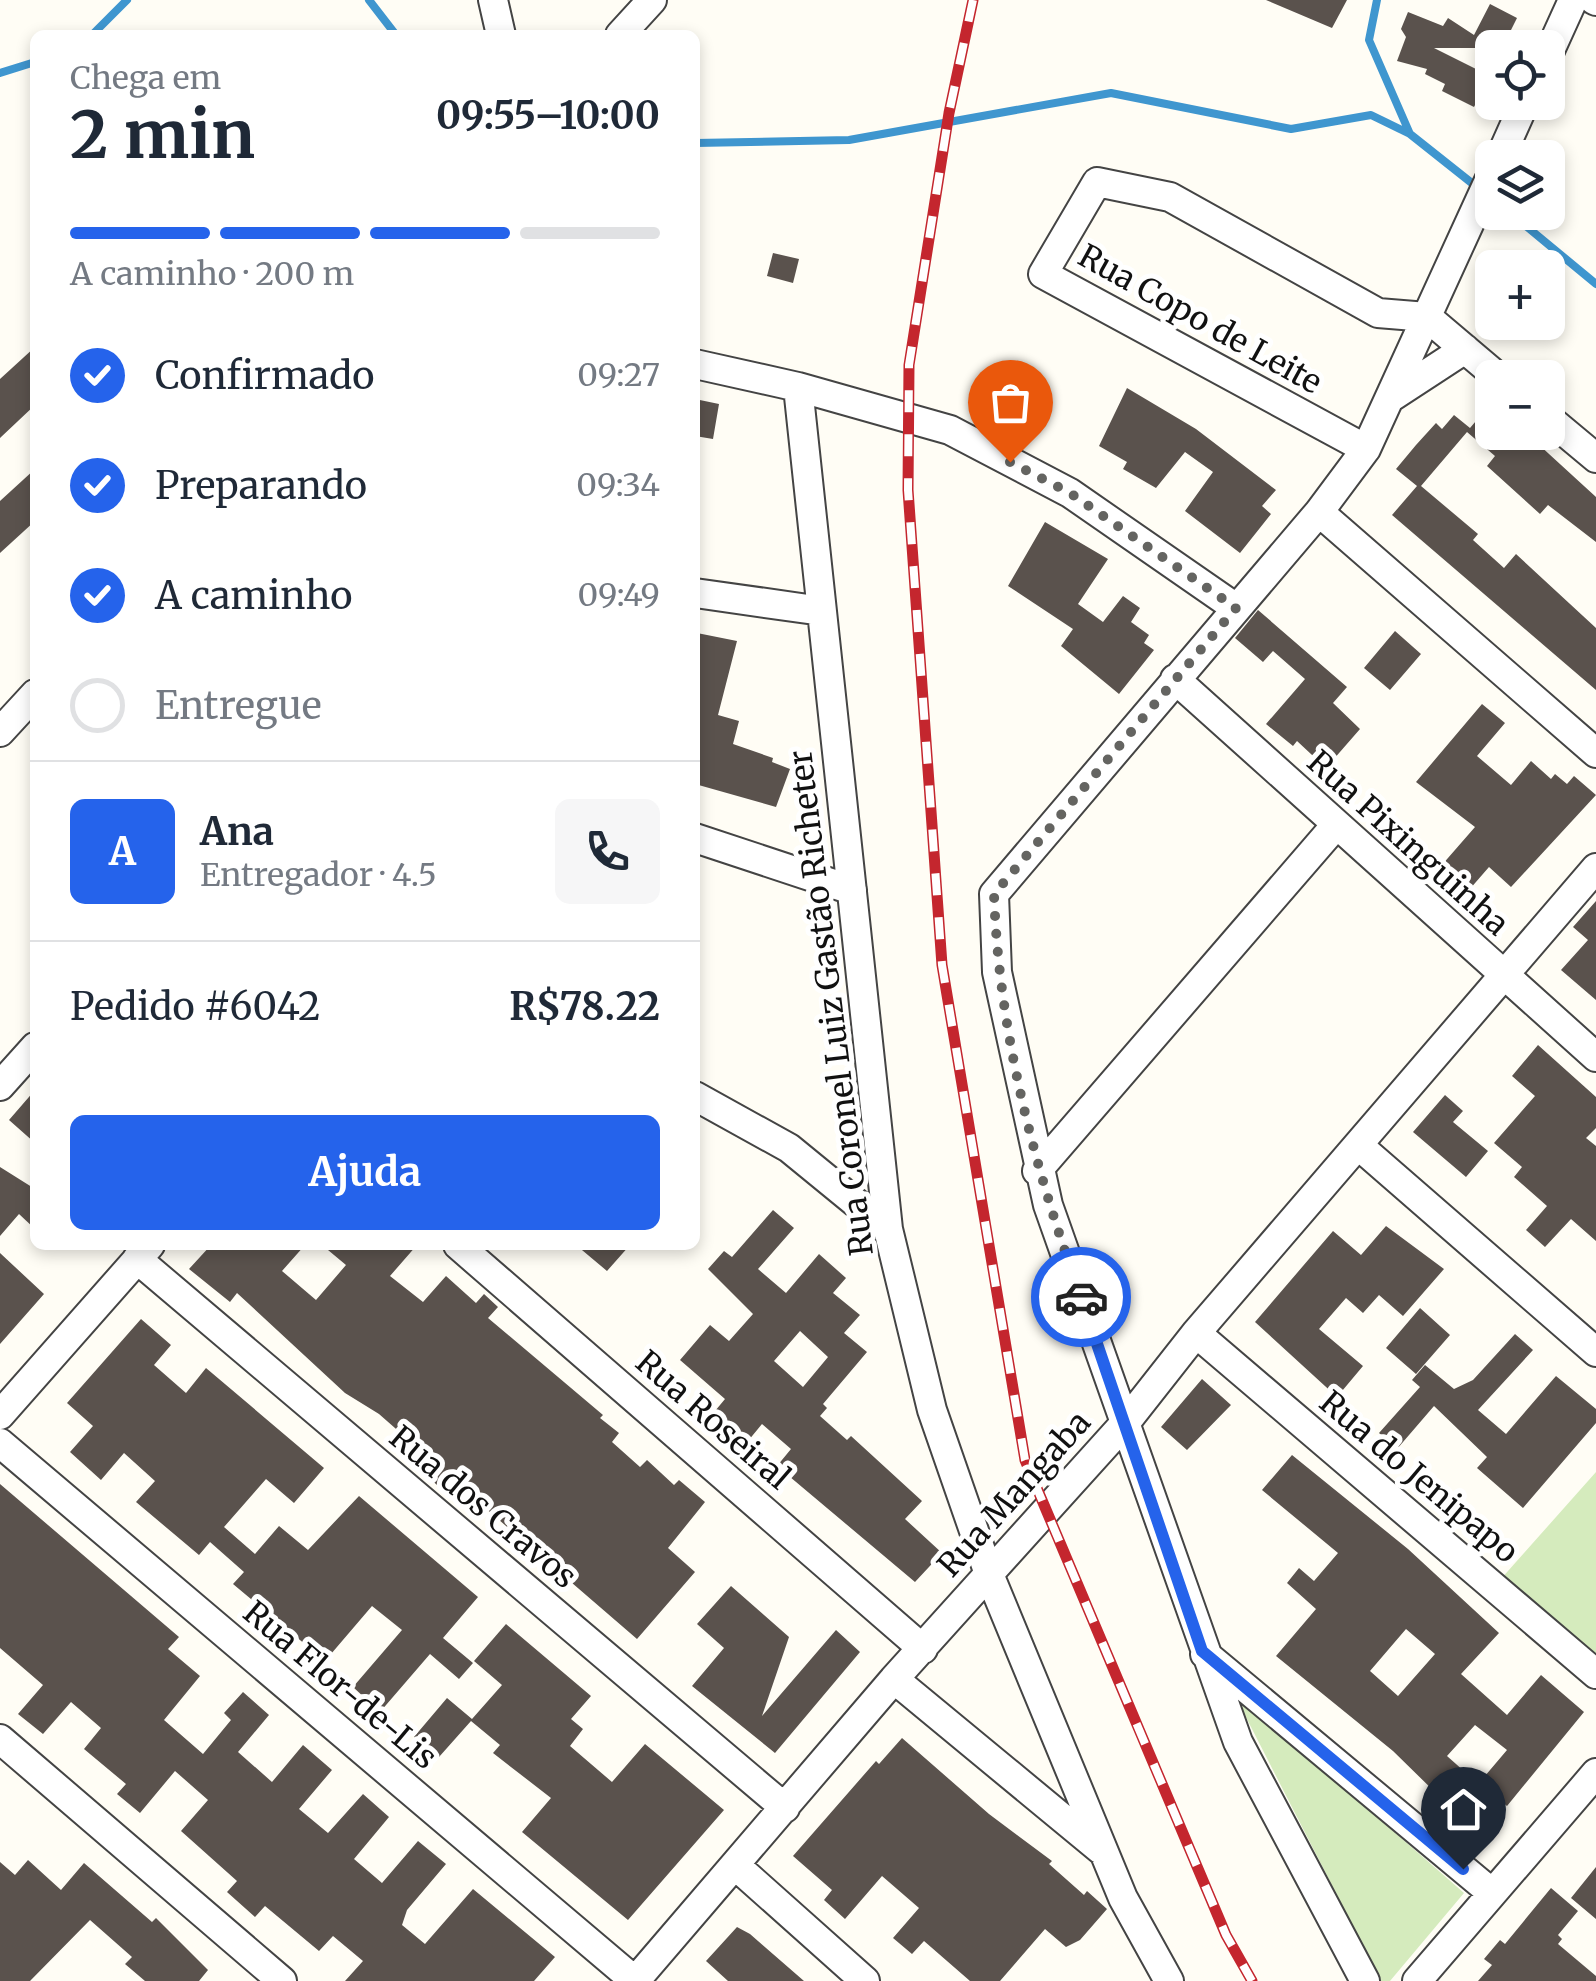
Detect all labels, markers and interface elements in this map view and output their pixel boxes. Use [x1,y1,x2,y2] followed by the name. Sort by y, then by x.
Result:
[1475,30,1565,450] map controls
[1475,30,1565,120] button: locate
[70,58,221,98] text: Chega em
[436,92,660,139] text: 09:55–10:00
[70,94,255,176] text: 2 min
[1475,140,1565,230] button: layers
[1071,236,1329,402] street label: Rua Copo de Leite
[1475,250,1565,340] button: +
[70,254,354,294] text: A caminho · 200 m
[70,348,125,403] icon: check
[155,352,375,399] text: Confirmado
[577,355,660,395] text: 09:27
[968,360,1053,463] pin
[1475,360,1565,450] button: −
[983,375,1038,430] icon: bag
[70,458,125,513] icon: check
[155,462,367,509] text: Preparando
[576,465,660,505] text: 09:34
[70,568,125,623] icon: check
[155,572,353,619] text: A caminho
[577,575,660,615] text: 09:49
[155,682,322,729] text: Entregue
[1299,742,1517,944] street label: Rua Pixinguinha
[780,748,882,1258] street label: Rua Coronel Luiz Gastão Richeter
[555,799,660,904] button: phone
[200,808,274,855] text: Ana
[109,828,136,875] text: A
[200,855,437,895] text: Entregador · 4.5
[70,983,321,1030] text: Pedido #6042
[509,983,660,1030] text: R$78.22
[70,1115,660,1230] button: Ajuda
[1031,1247,1131,1347] courier
[1054,1270,1109,1325] icon: car
[628,1342,798,1498] street label: Rua Roseiral
[1312,1382,1526,1572] street label: Rua do Jenipapo
[929,1403,1099,1585] street label: Rua Mangaba
[381,1417,585,1597] street label: Rua dos Cravos
[235,1592,445,1778] street label: Rua Flor-de-Lis
[1421,1767,1506,1870] pin
[1436,1782,1491,1837] icon: home

